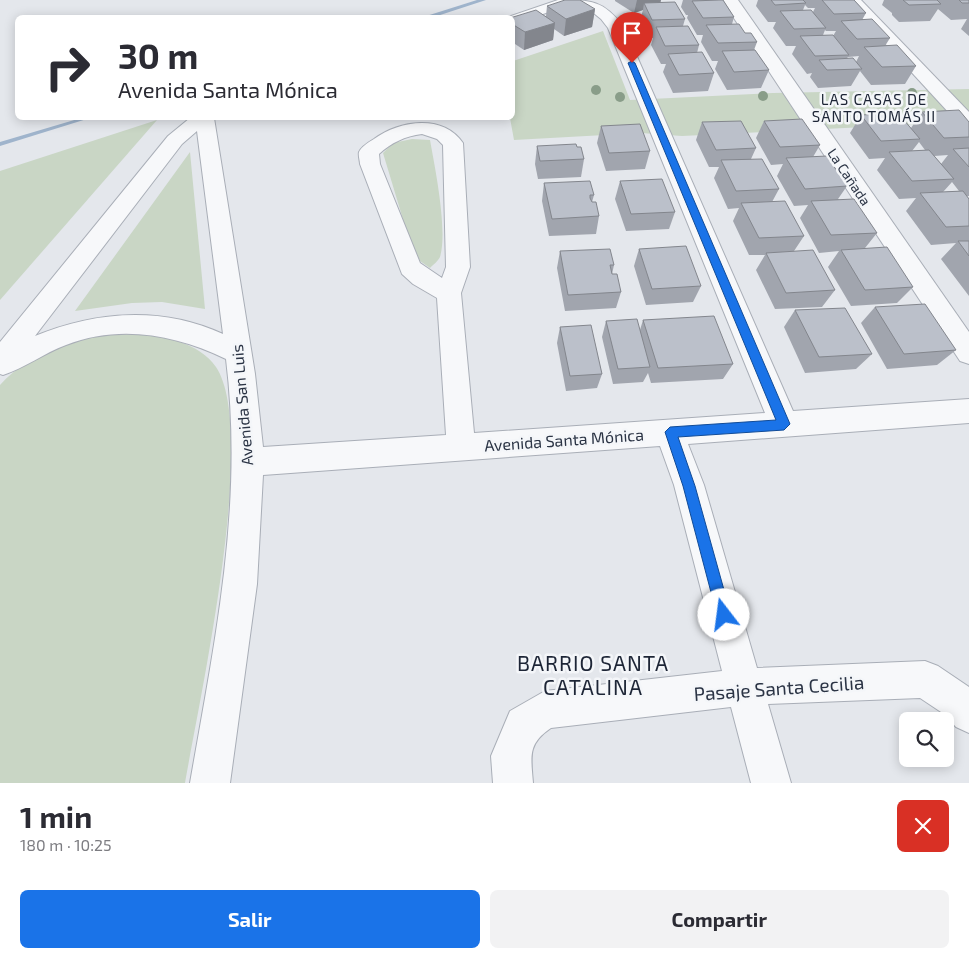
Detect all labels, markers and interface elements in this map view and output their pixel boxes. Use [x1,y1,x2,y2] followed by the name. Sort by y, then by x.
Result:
[611,12,653,63] pin
[618,19,646,47] icon: arrive
[118,34,198,76] text: 30 m
[35,35,100,100] icon: right
[118,76,338,102] text: Avenida Santa Mónica
[812,90,936,125] district label: LAS CASAS DE SANTO TOMÁS II
[824,145,875,209] street label: La Cañada
[227,344,256,466] street label: Avenida San Luis
[484,424,644,455] street label: Avenida Santa Mónica
[697,588,749,640] position arrow
[517,650,669,699] district label: BARRIO SANTA CATALINA
[693,670,865,705] street label: Pasaje Santa Cecilia
[899,712,954,767] map controls
[899,712,954,767] button: search
[20,798,92,834] text: 1 min
[897,800,949,852] button: close
[20,835,112,854] text: 180 m · 10:25
[20,890,480,948] button: Salir
[490,890,949,948] button: Compartir

